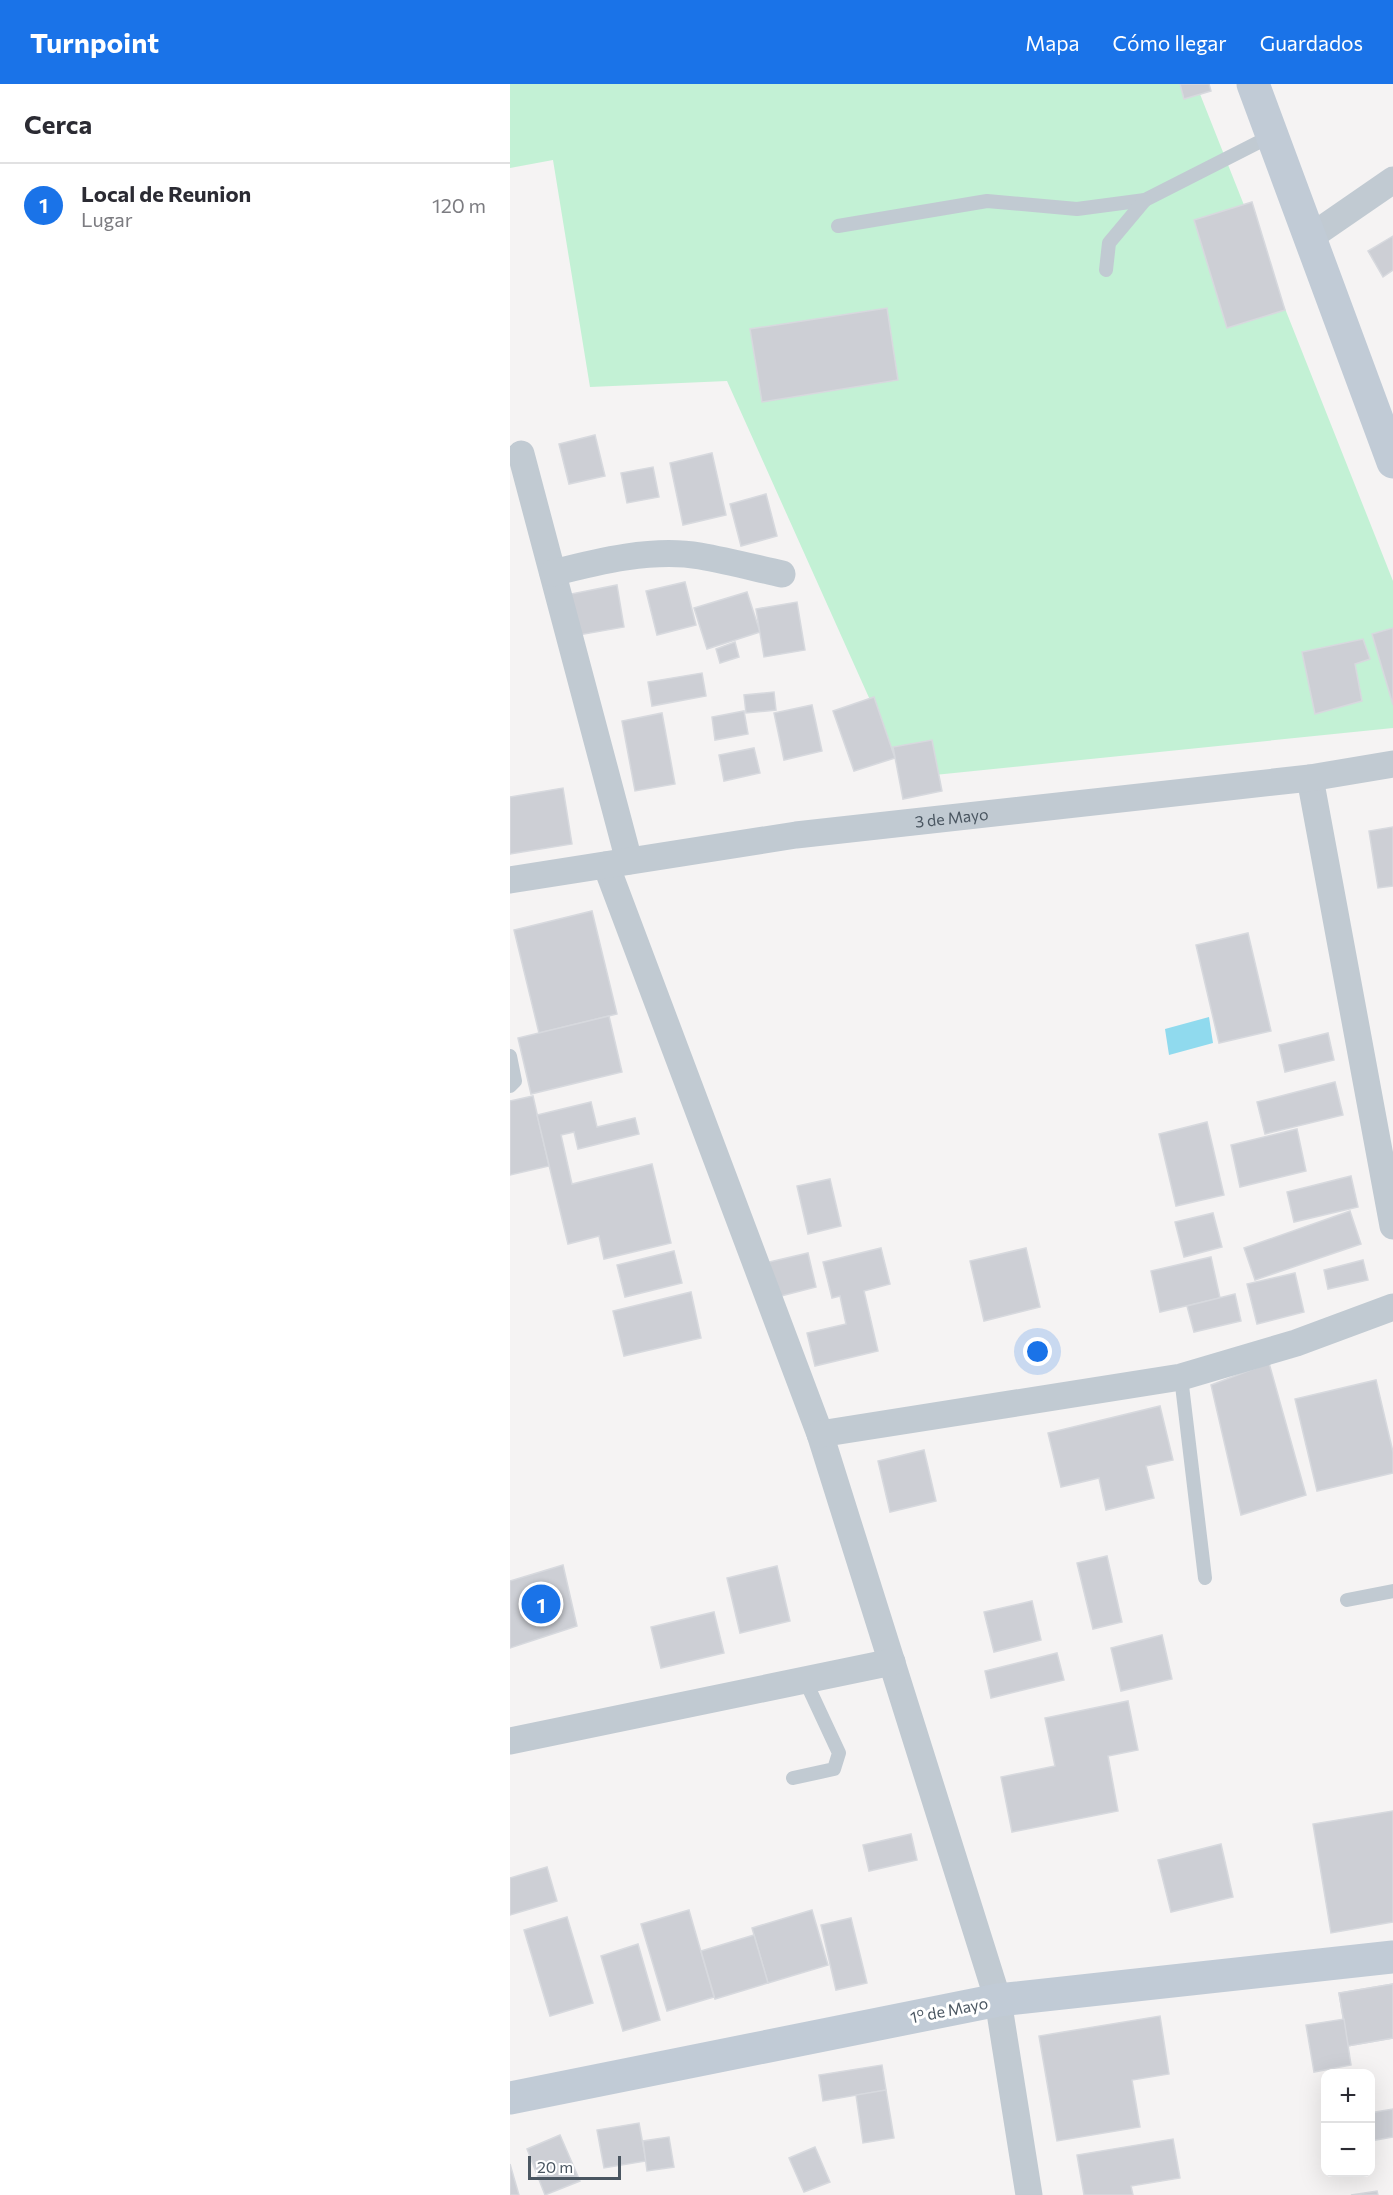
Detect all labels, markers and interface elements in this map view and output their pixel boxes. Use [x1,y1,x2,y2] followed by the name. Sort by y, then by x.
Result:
[30,25,159,59] text: Turnpoint
[1025,30,1080,55] text: Mapa
[1113,30,1227,55] text: Cómo llegar
[1260,30,1363,55] text: Guardados
[24,108,92,139] text: Cerca
[81,180,251,207] text: Local de Reunion
[39,193,48,217] text: 1
[432,193,486,217] text: 120 m
[81,207,133,231] text: Lugar
[914,804,989,831] street label: 3 de Mayo
[1023,1337,1052,1366] your location
[522,1582,561,1627] pin: 1
[908,1993,989,2026] street label: 1º de Mayo
[1321,2069,1375,2177] map controls
[1321,2069,1375,2123] button: +
[1321,2123,1375,2177] button: −
[528,2153,621,2180] scale bar
[537,2157,573,2176] text: 20 m

